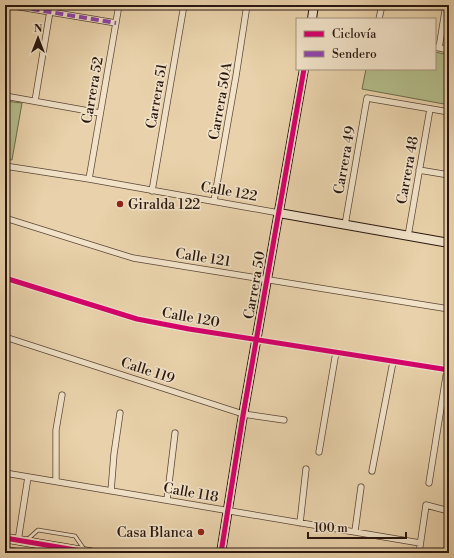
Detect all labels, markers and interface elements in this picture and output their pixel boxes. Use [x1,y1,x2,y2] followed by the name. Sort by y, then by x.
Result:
[18,18,58,58] north arrow
[296,18,436,70] legend
[34,22,43,36] text: N
[332,27,377,42] text: Ciclovía
[332,47,377,62] text: Sendero
[78,55,108,125] street label: Carrera 52
[205,61,237,141] street label: Carrera 50A
[142,62,172,130] street label: Carrera 51
[330,125,360,196] street label: Carrera 49
[393,135,423,206] street label: Carrera 48
[199,178,259,206] street label: Calle 122
[128,196,200,214] place label: Giralda 122
[115,199,125,209] marker: Giralda 122
[174,245,232,271] street label: Calle 121
[240,250,270,321] street label: Carrera 50
[160,304,221,332] street label: Calle 120
[119,354,177,388] street label: Calle 119
[162,479,220,507] street label: Calle 118
[308,514,406,540] scale bar
[314,521,348,536] text: 100 m
[117,524,194,542] place label: Casa Blanca
[196,527,206,537] marker: Casa Blanca

